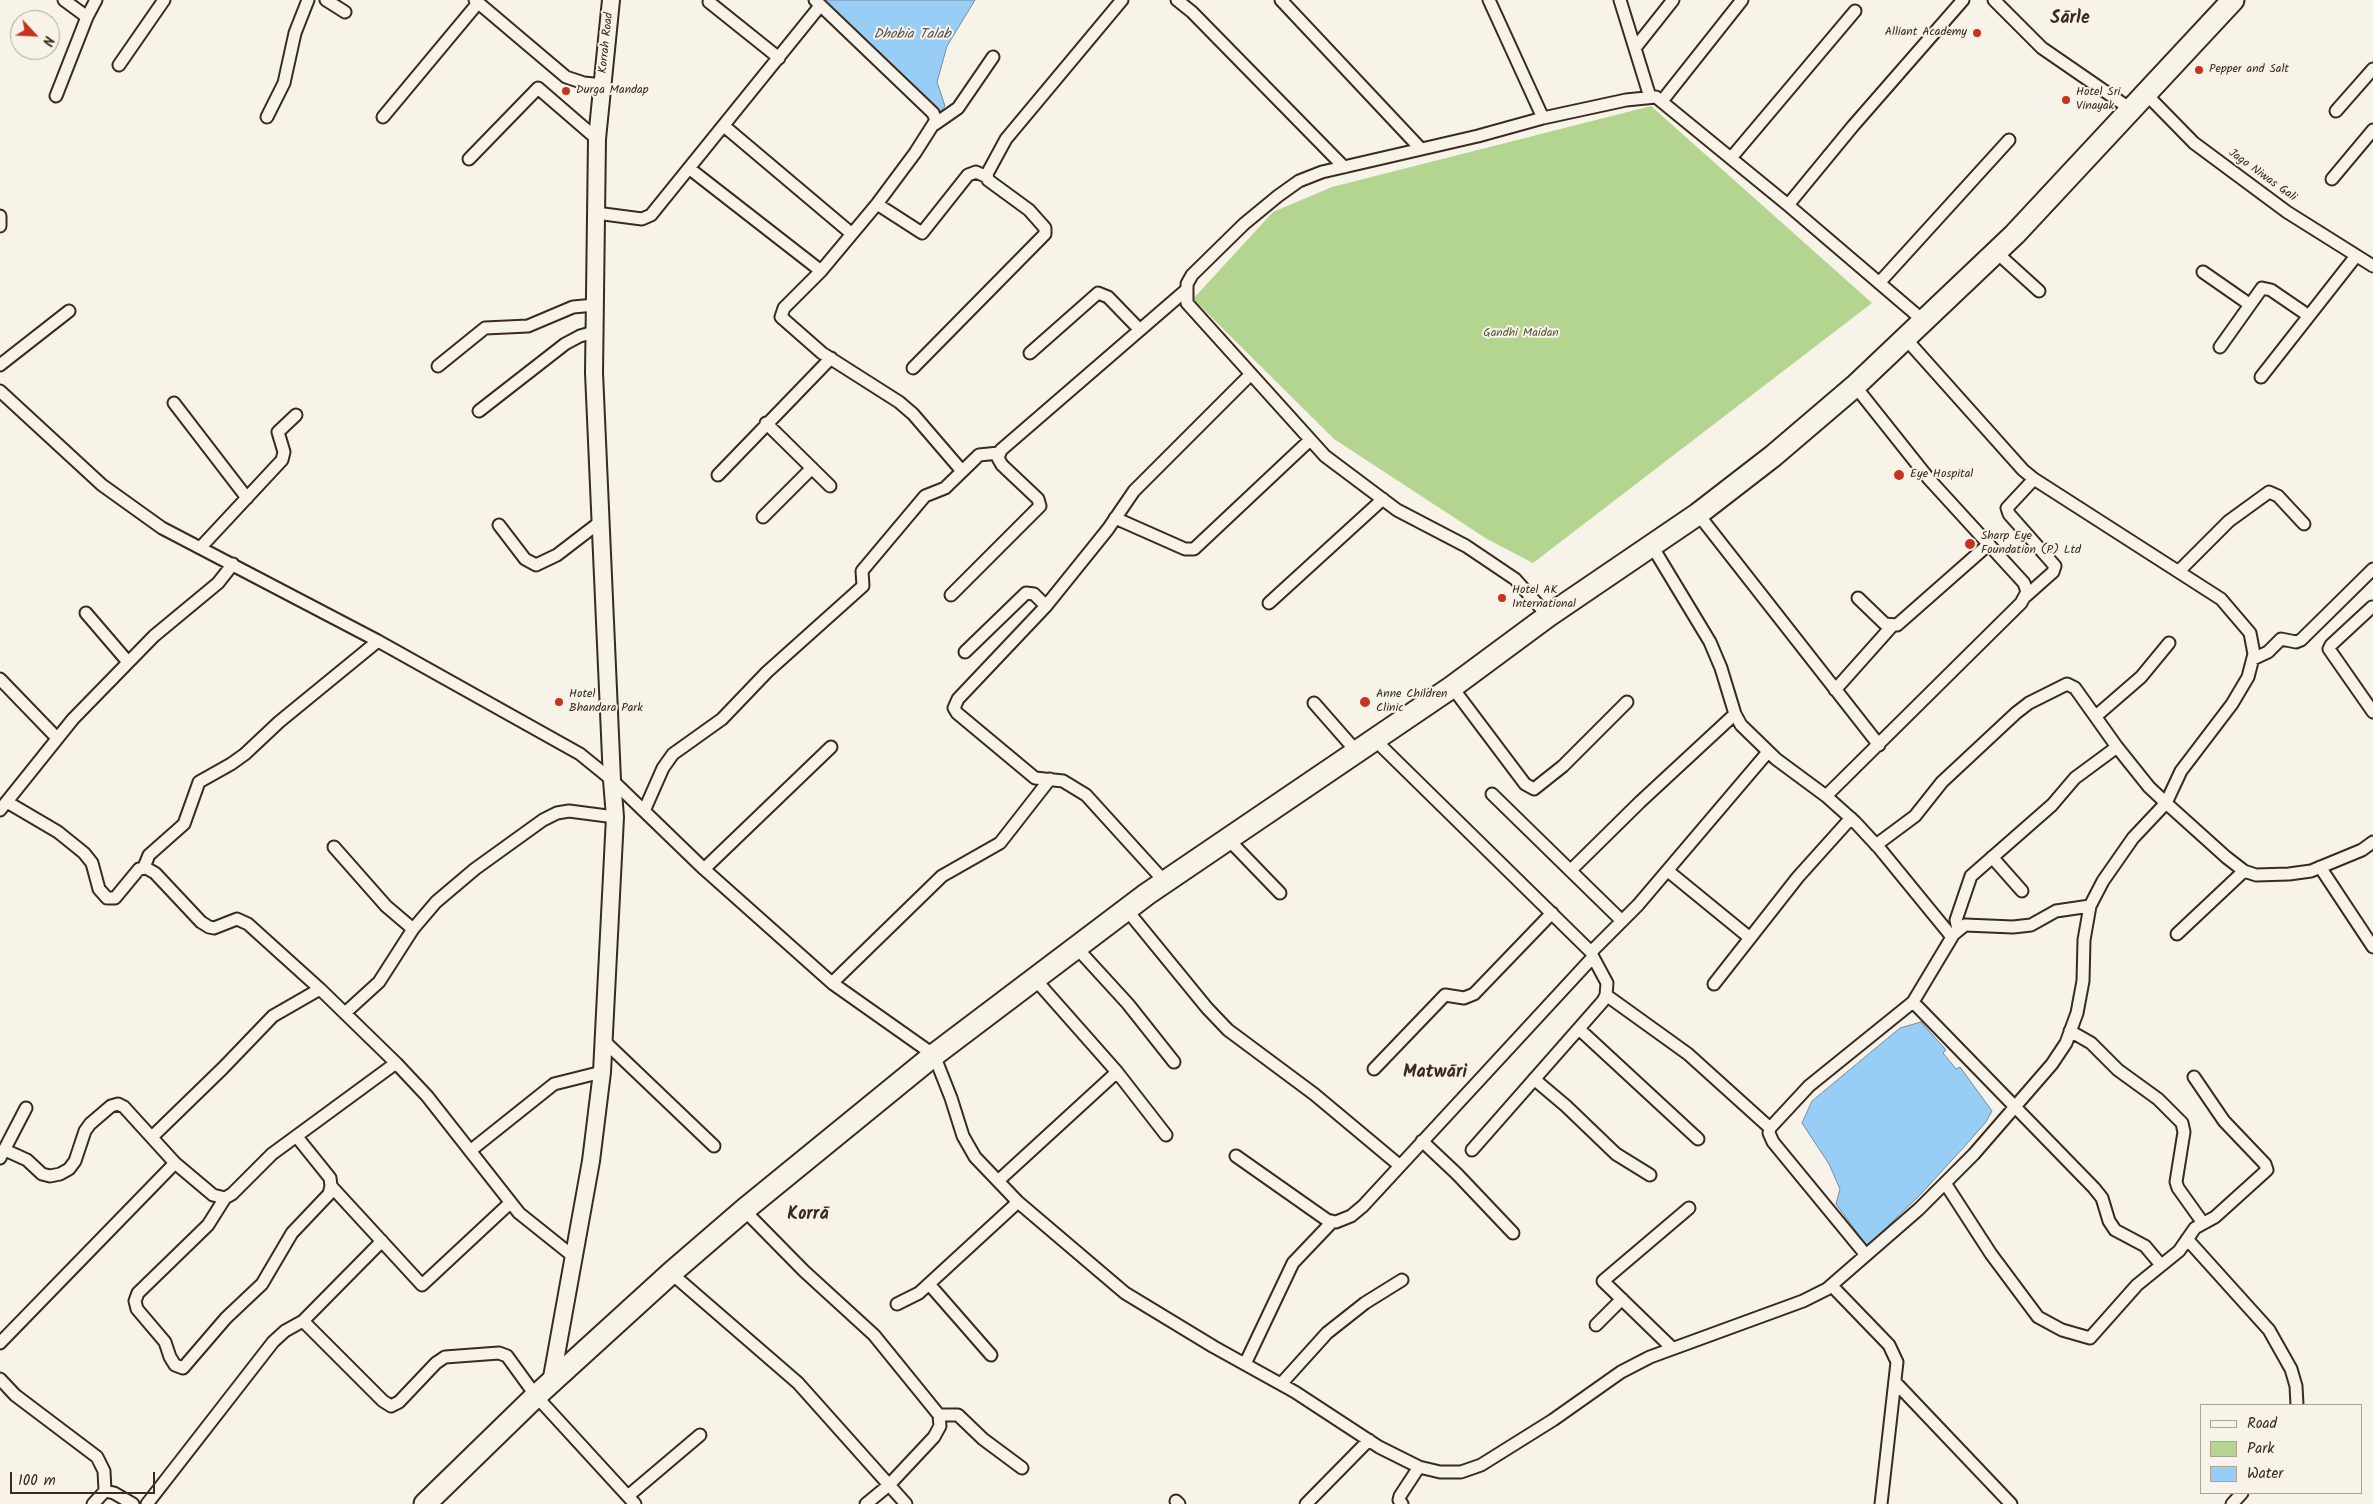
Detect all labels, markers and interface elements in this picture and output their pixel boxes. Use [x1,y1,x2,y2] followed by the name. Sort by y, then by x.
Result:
[2050,9,2090,31] district label: Sārle
[10,10,60,60] north arrow
[597,12,617,74] street label: Korrah Road
[1885,26,1967,40] place label: Alliant Academy
[1971,27,1983,39] marker: Alliant Academy
[873,28,951,44] water label: Dhobia Talab
[36,32,60,50] text: N
[2209,63,2289,77] place label: Pepper and Salt
[2193,64,2205,76] marker: Pepper and Salt
[576,84,648,98] place label: Durga Mandap
[560,85,572,97] marker: Durga Mandap
[2076,86,2120,114] place label: Hotel Sri Vinayak
[2060,94,2072,106] marker: Hotel Sri Vinayak
[2225,147,2299,205] street label: Jago Niwas Gali
[1483,327,1559,341] park label: Gandhi Maidan
[1892,468,1906,482] marker: Eye Hospital
[1910,468,1973,482] place label: Eye Hospital
[1981,530,2081,558] place label: Sharp Eye Foundation (P) Ltd
[1963,537,1977,551] marker: Sharp Eye Foundation (P) Ltd
[1512,584,1576,612] place label: Hotel AK International
[1496,592,1508,604] marker: Hotel AK International
[569,688,643,716] place label: Hotel Bhandara Park
[1376,688,1447,716] place label: Anne Children Clinic
[1358,695,1372,709] marker: Anne Children Clinic
[553,696,565,708] marker: Hotel Bhandara Park
[1403,1063,1467,1085] district label: Matwāri
[787,1205,829,1227] district label: Korrā
[2200,1404,2363,1494] legend
[2247,1412,2277,1436] text: Road
[2247,1437,2274,1461] text: Park
[12,1462,158,1494] scale bar
[2247,1462,2283,1486] text: Water
[18,1469,56,1493] text: 100 m

